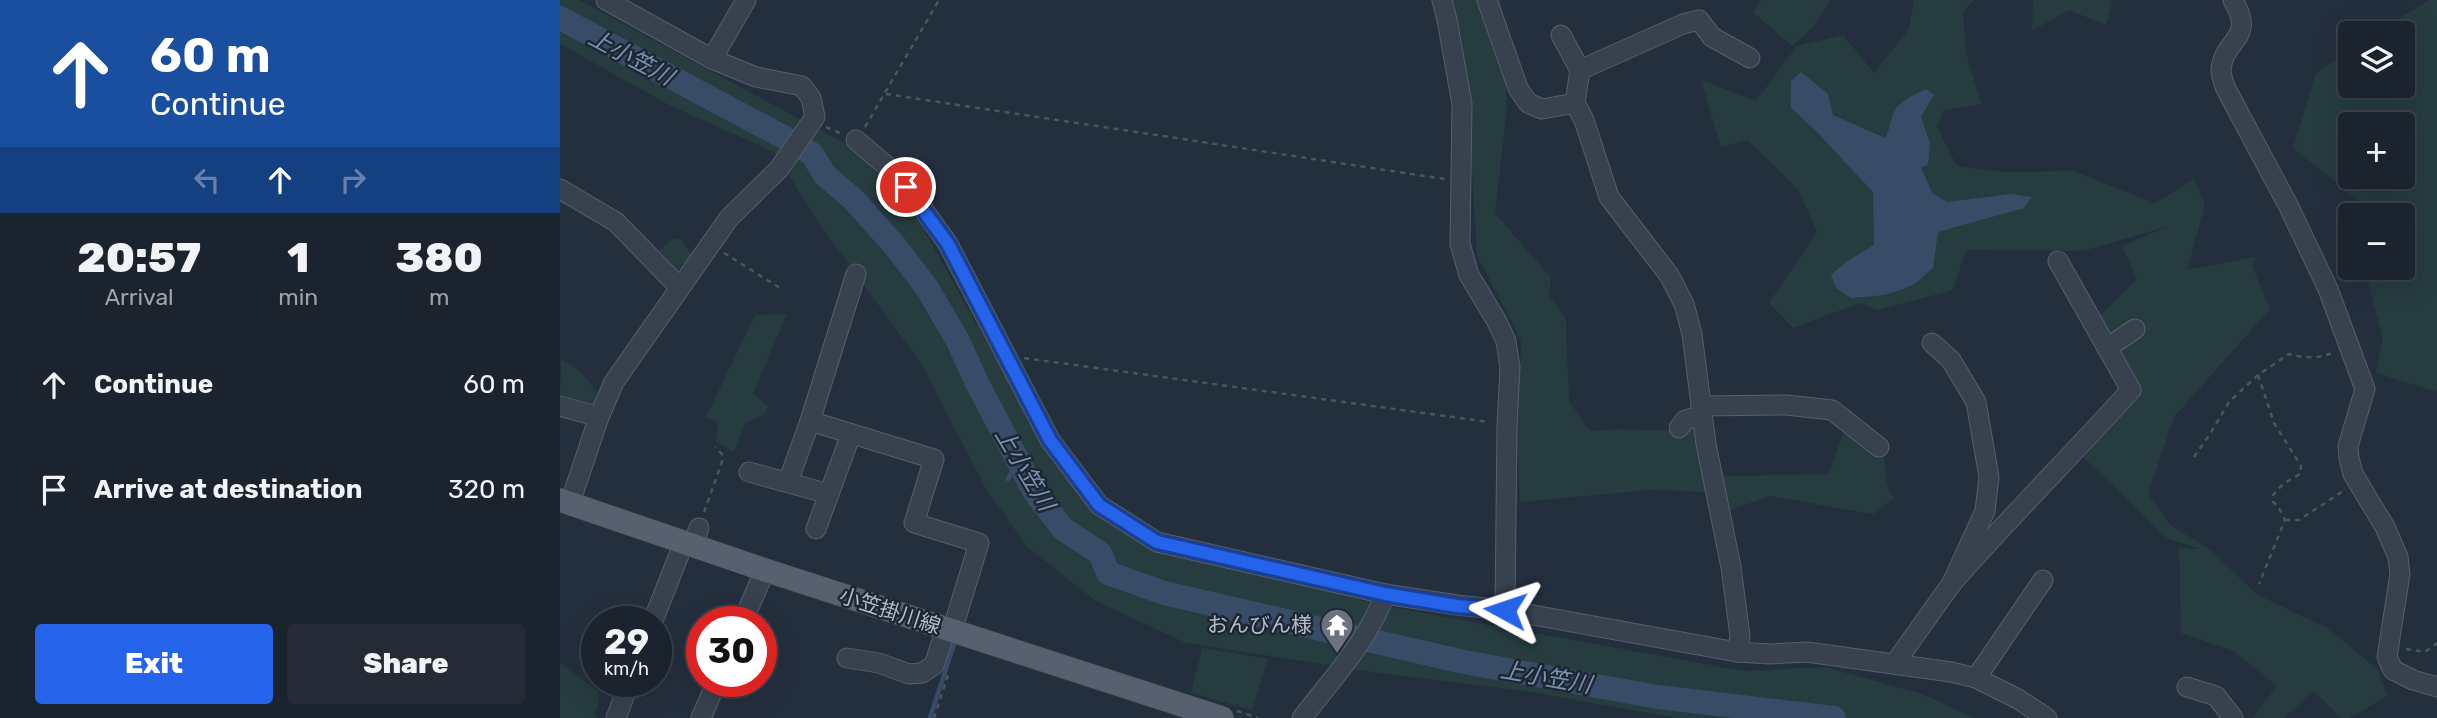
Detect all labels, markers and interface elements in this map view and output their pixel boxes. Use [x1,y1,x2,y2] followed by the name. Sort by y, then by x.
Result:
[2338,21,2415,280] map controls
[2338,21,2415,98] button: layers
[584,23,681,92] water label: 上小笠川
[150,26,271,84] text: 60 m
[35,28,126,119] icon: ahead
[150,85,286,123] text: Continue
[2338,112,2415,189] button: +
[876,157,936,217] pin
[188,161,226,199] icon: left
[261,161,299,199] icon: ahead
[334,161,372,199] icon: right
[887,168,925,206] icon: arrive
[2338,203,2415,280] button: −
[77,233,201,283] text: 20:57
[287,233,309,283] text: 1
[396,233,483,283] text: 380
[105,283,174,311] text: Arrival
[278,283,318,311] text: min
[429,283,449,311] text: m
[35,366,73,404] icon: ahead
[94,369,213,400] text: Continue
[463,369,525,400] text: 60 m
[989,422,1062,518] water label: 上小笠川
[35,471,73,509] icon: arrive
[94,474,362,505] text: Arrive at destination
[448,474,525,505] text: 320 m
[1468,573,1542,647] position arrow
[836,582,944,639] street label: 小笠掛川線
[686,606,777,697] speed limit sign: 30
[1318,606,1356,655] temple icon: おんびん様
[1207,612,1312,637] place label: おんびん様
[604,621,649,663] text: 29
[35,624,273,704] button: Exit
[287,624,525,704] button: Share
[1498,655,1597,699] water label: 上小笠川
[604,658,649,680] text: km/h

